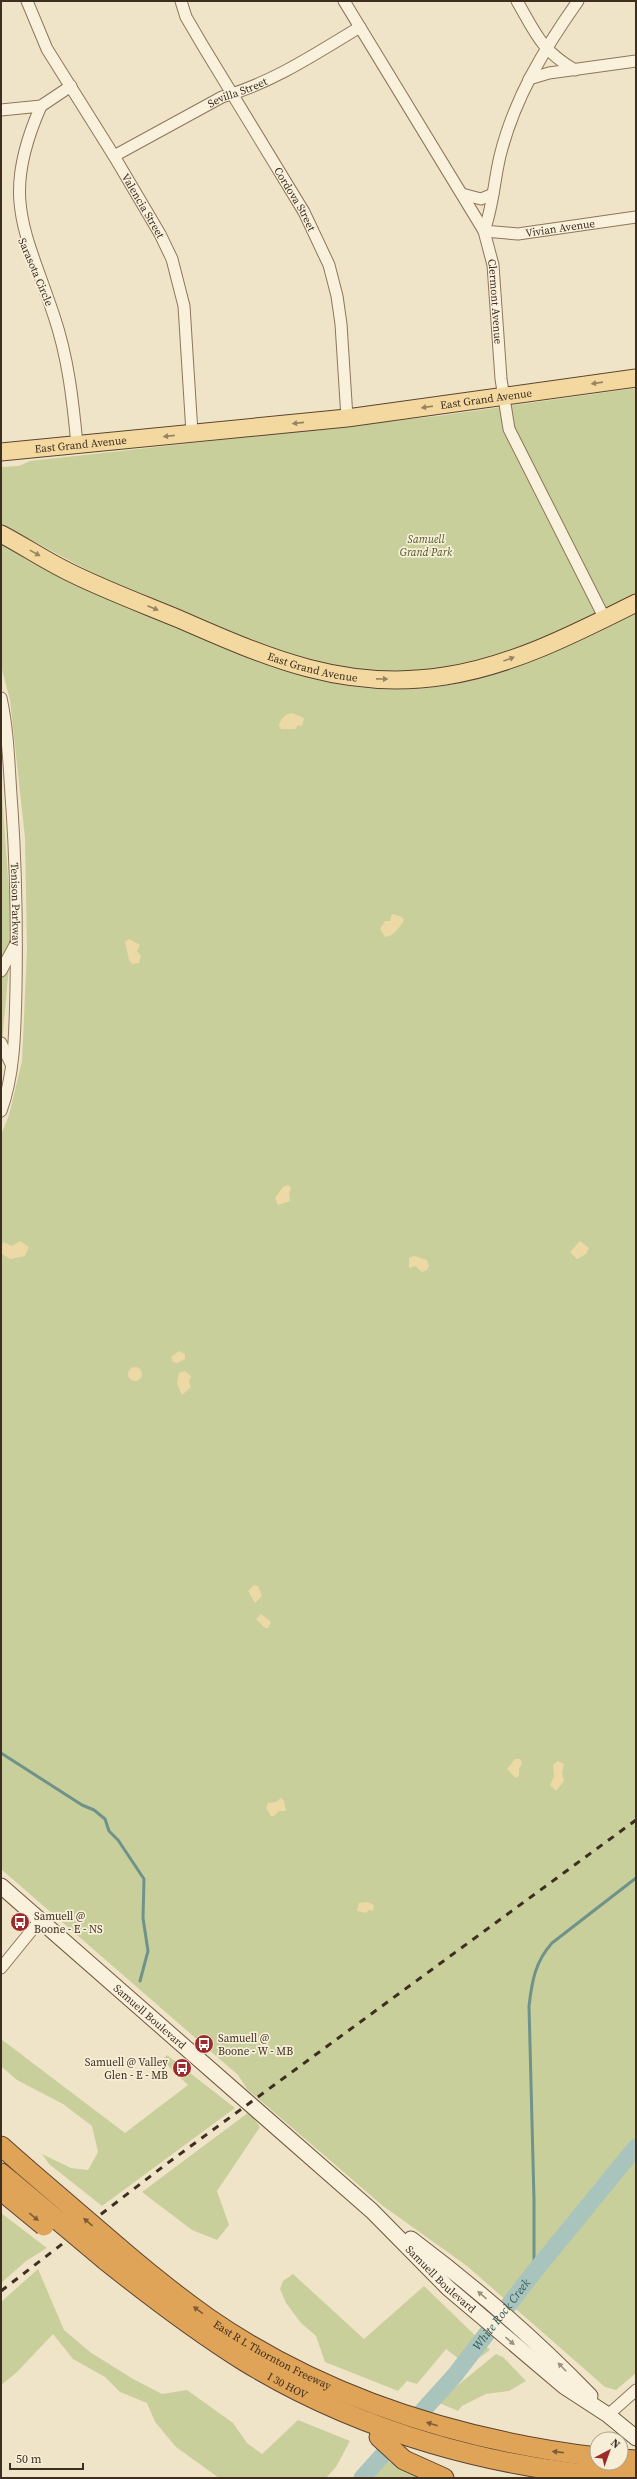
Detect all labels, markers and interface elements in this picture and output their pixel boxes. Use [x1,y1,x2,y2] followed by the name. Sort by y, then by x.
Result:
[205,74,270,112] street label: Sevilla Street
[270,164,319,234] street label: Cordova Street
[118,171,168,241] street label: Valencia Street
[524,216,596,241] street label: Vivian Avenue
[14,236,57,309] street label: Sarasota Circle
[484,257,506,345] street label: Clermont Avenue
[591,380,603,386] one-way arrow
[439,385,533,413] street label: East Grand Avenue
[421,404,433,410] one-way arrow
[292,420,304,427] one-way arrow
[163,432,175,439] one-way arrow
[34,433,128,457] street label: East Grand Avenue
[400,532,453,560] park label: Samuell Grand Park
[29,550,41,556] one-way arrow
[147,605,158,611] one-way arrow
[265,649,359,686] street label: East Grand Avenue
[504,655,516,661] one-way arrow
[376,676,389,682] one-way arrow
[7,862,23,946] street label: Tenison Parkway
[34,1909,103,1937] place label: Samuell @ Boone - E - NS
[9,1911,31,1933] bus stop icon: Samuell @ Boone - E - NS
[110,1981,190,2053] street label: Samuell Boulevard
[218,2031,293,2059] place label: Samuell @ Boone - W - MB
[193,2033,215,2055] bus stop icon: Samuell @ Boone - W - MB
[85,2055,168,2083] place label: Samuell @ Valley Glen - E - MB
[171,2057,193,2079] bus stop icon: Samuell @ Valley Glen - E - MB
[29,2213,39,2222] one-way arrow
[83,2217,93,2226] one-way arrow
[402,2242,479,2317] street label: Samuell Boulevard
[469,2275,534,2353] water label: White Rock Creek
[477,2290,487,2299] one-way arrow
[192,2306,203,2314] one-way arrow
[210,2317,334,2394] street label: East R L Thornton Freeway
[504,2336,515,2345] one-way arrow
[557,2362,567,2372] one-way arrow
[265,2369,311,2403] street label: I 30 HOV
[425,2421,437,2427] one-way arrow
[589,2431,629,2471] north arrow
[607,2436,623,2452] text: N
[10,2445,83,2471] scale bar
[552,2449,564,2456] one-way arrow
[16,2451,42,2467] text: 50 m

